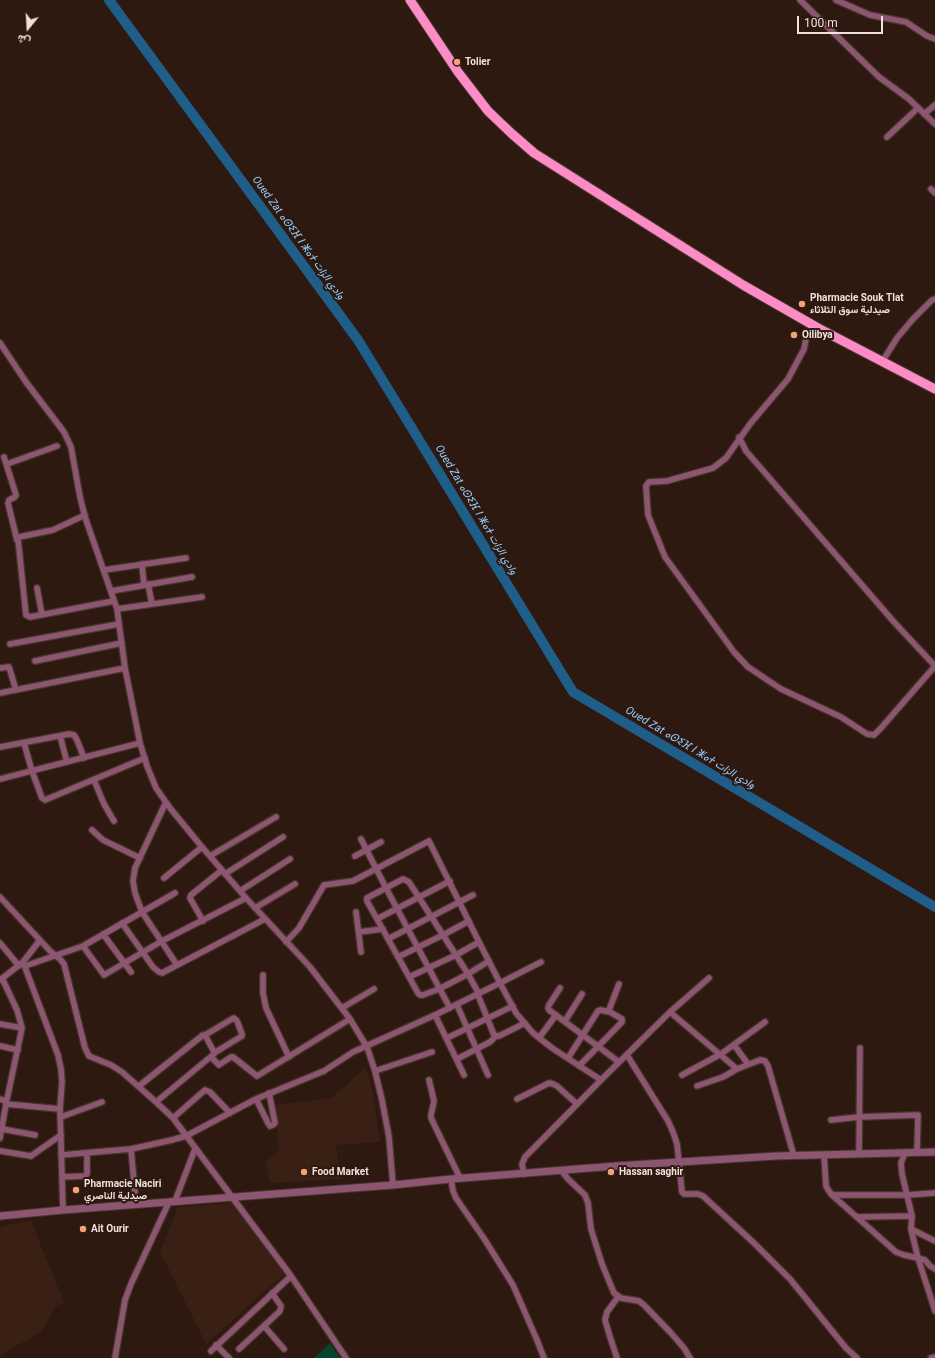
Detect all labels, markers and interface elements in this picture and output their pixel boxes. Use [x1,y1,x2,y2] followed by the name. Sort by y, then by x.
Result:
[8,8,48,48] north arrow
[799,8,885,34] scale bar
[804,16,838,30] text: 100 m
[16,32,32,48] text: ش
[465,56,490,68] place label: Tolier
[452,57,462,67] marker: Tolier
[249,174,347,302] water label: Oued Zat ⴰⵙⵉⴼ ⵏ ⵥⴰⵜ وادي الزات
[810,292,904,316] place label: Pharmacie Souk Tlat صيدلية سوق الثلاثاء
[797,299,807,309] marker: Pharmacie Souk Tlat صيدلية سوق الثلاثاء
[802,329,833,341] place label: Oilibya
[789,330,799,340] marker: Oilibya
[432,443,520,577] water label: Oued Zat ⴰⵙⵉⴼ ⵏ ⵥⴰⵜ وادي الزات
[623,704,757,792] water label: Oued Zat ⴰⵙⵉⴼ ⵏ ⵥⴰⵜ وادي الزات
[312,1166,369,1178] place label: Food Market
[619,1166,683,1178] place label: Hassan saghir
[299,1167,309,1177] marker: Food Market
[606,1167,616,1177] marker: Hassan saghir
[84,1178,161,1202] place label: Pharmacie Naciri صيدلية الناصري
[71,1185,81,1195] marker: Pharmacie Naciri صيدلية الناصري
[91,1223,129,1235] place label: Ait Ourir
[78,1224,88,1234] marker: Ait Ourir

